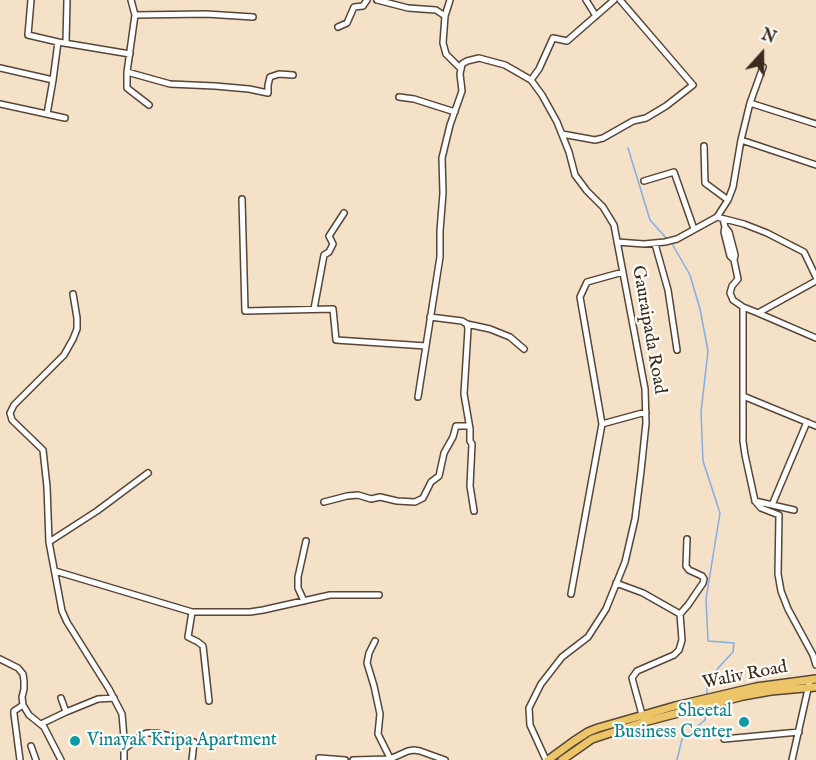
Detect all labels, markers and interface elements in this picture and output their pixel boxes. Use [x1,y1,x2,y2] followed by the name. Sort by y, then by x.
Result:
[732,24,792,84] north arrow
[758,25,778,49] text: N
[626,264,670,396] street label: Gauraipada Road
[701,657,789,695] street label: Waliv Road
[613,701,732,744] place label: Sheetal Business Center
[737,715,751,729] marker: Sheetal Business Center
[87,730,277,752] place label: Vinayak Kripa Apartment
[68,734,82,748] marker: Vinayak Kripa Apartment

